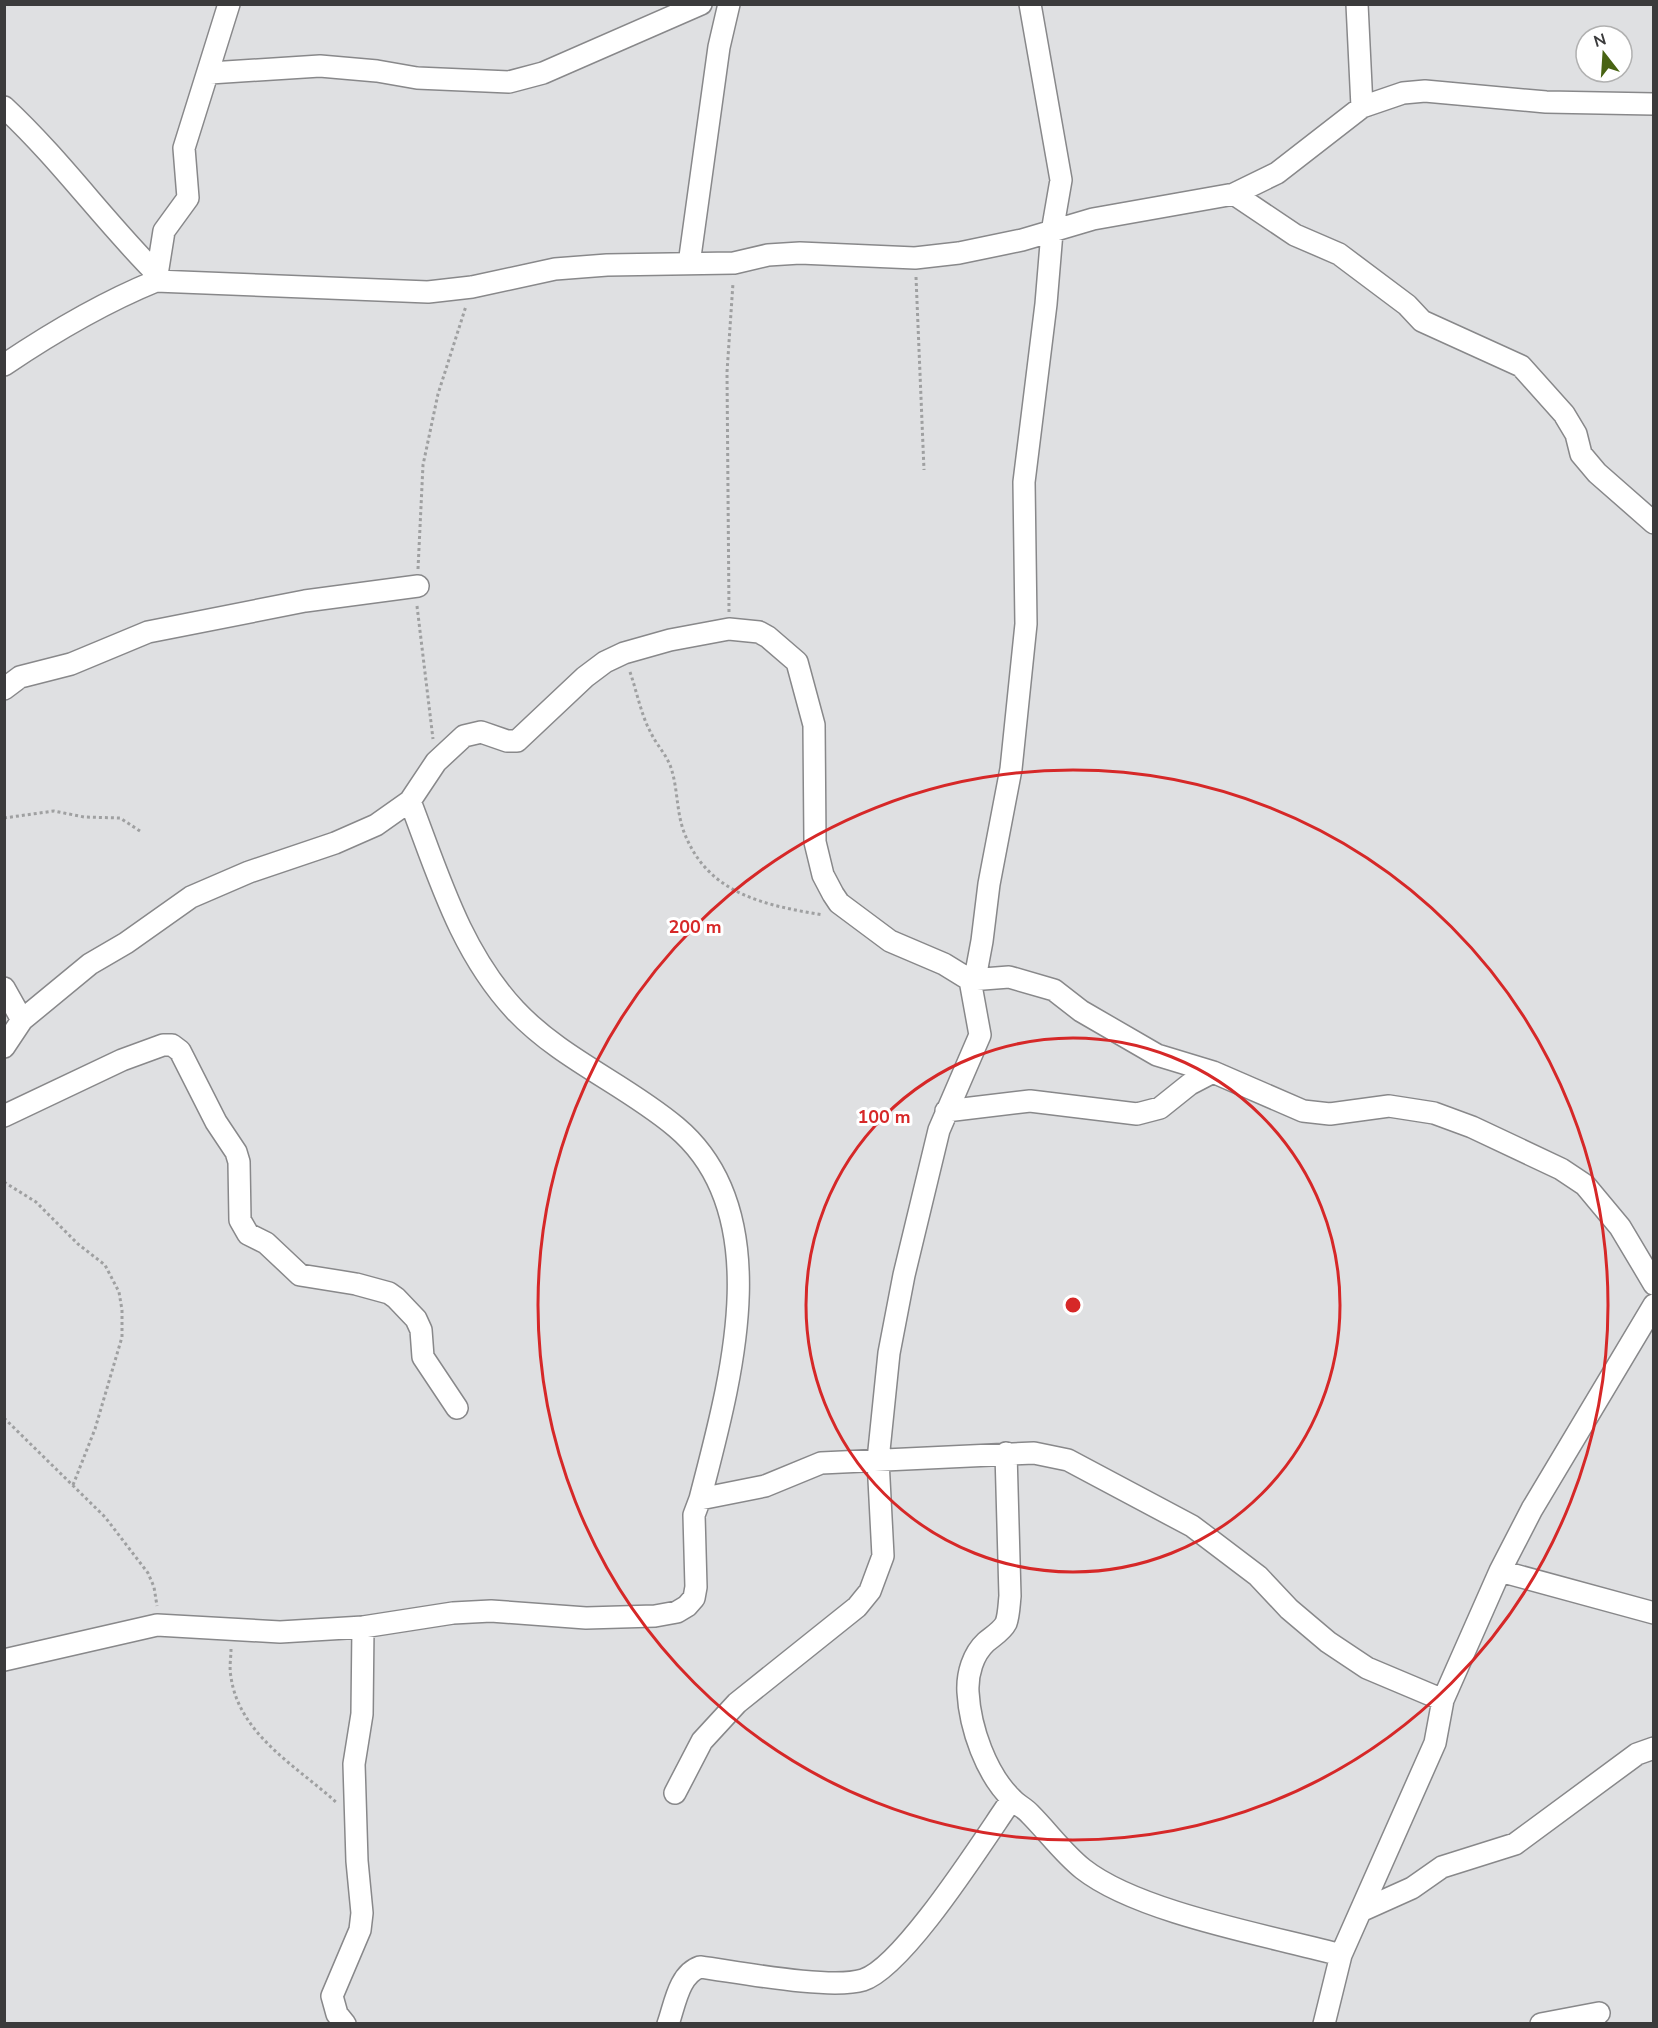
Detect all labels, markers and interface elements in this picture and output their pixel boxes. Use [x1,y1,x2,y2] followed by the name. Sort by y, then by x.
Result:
[1574,24,1634,84] north arrow
[1591,28,1609,53] text: N
[668,915,722,939] text: 200 m
[857,1105,911,1129] text: 100 m
[1063,1295,1083,1315] centre of rings

